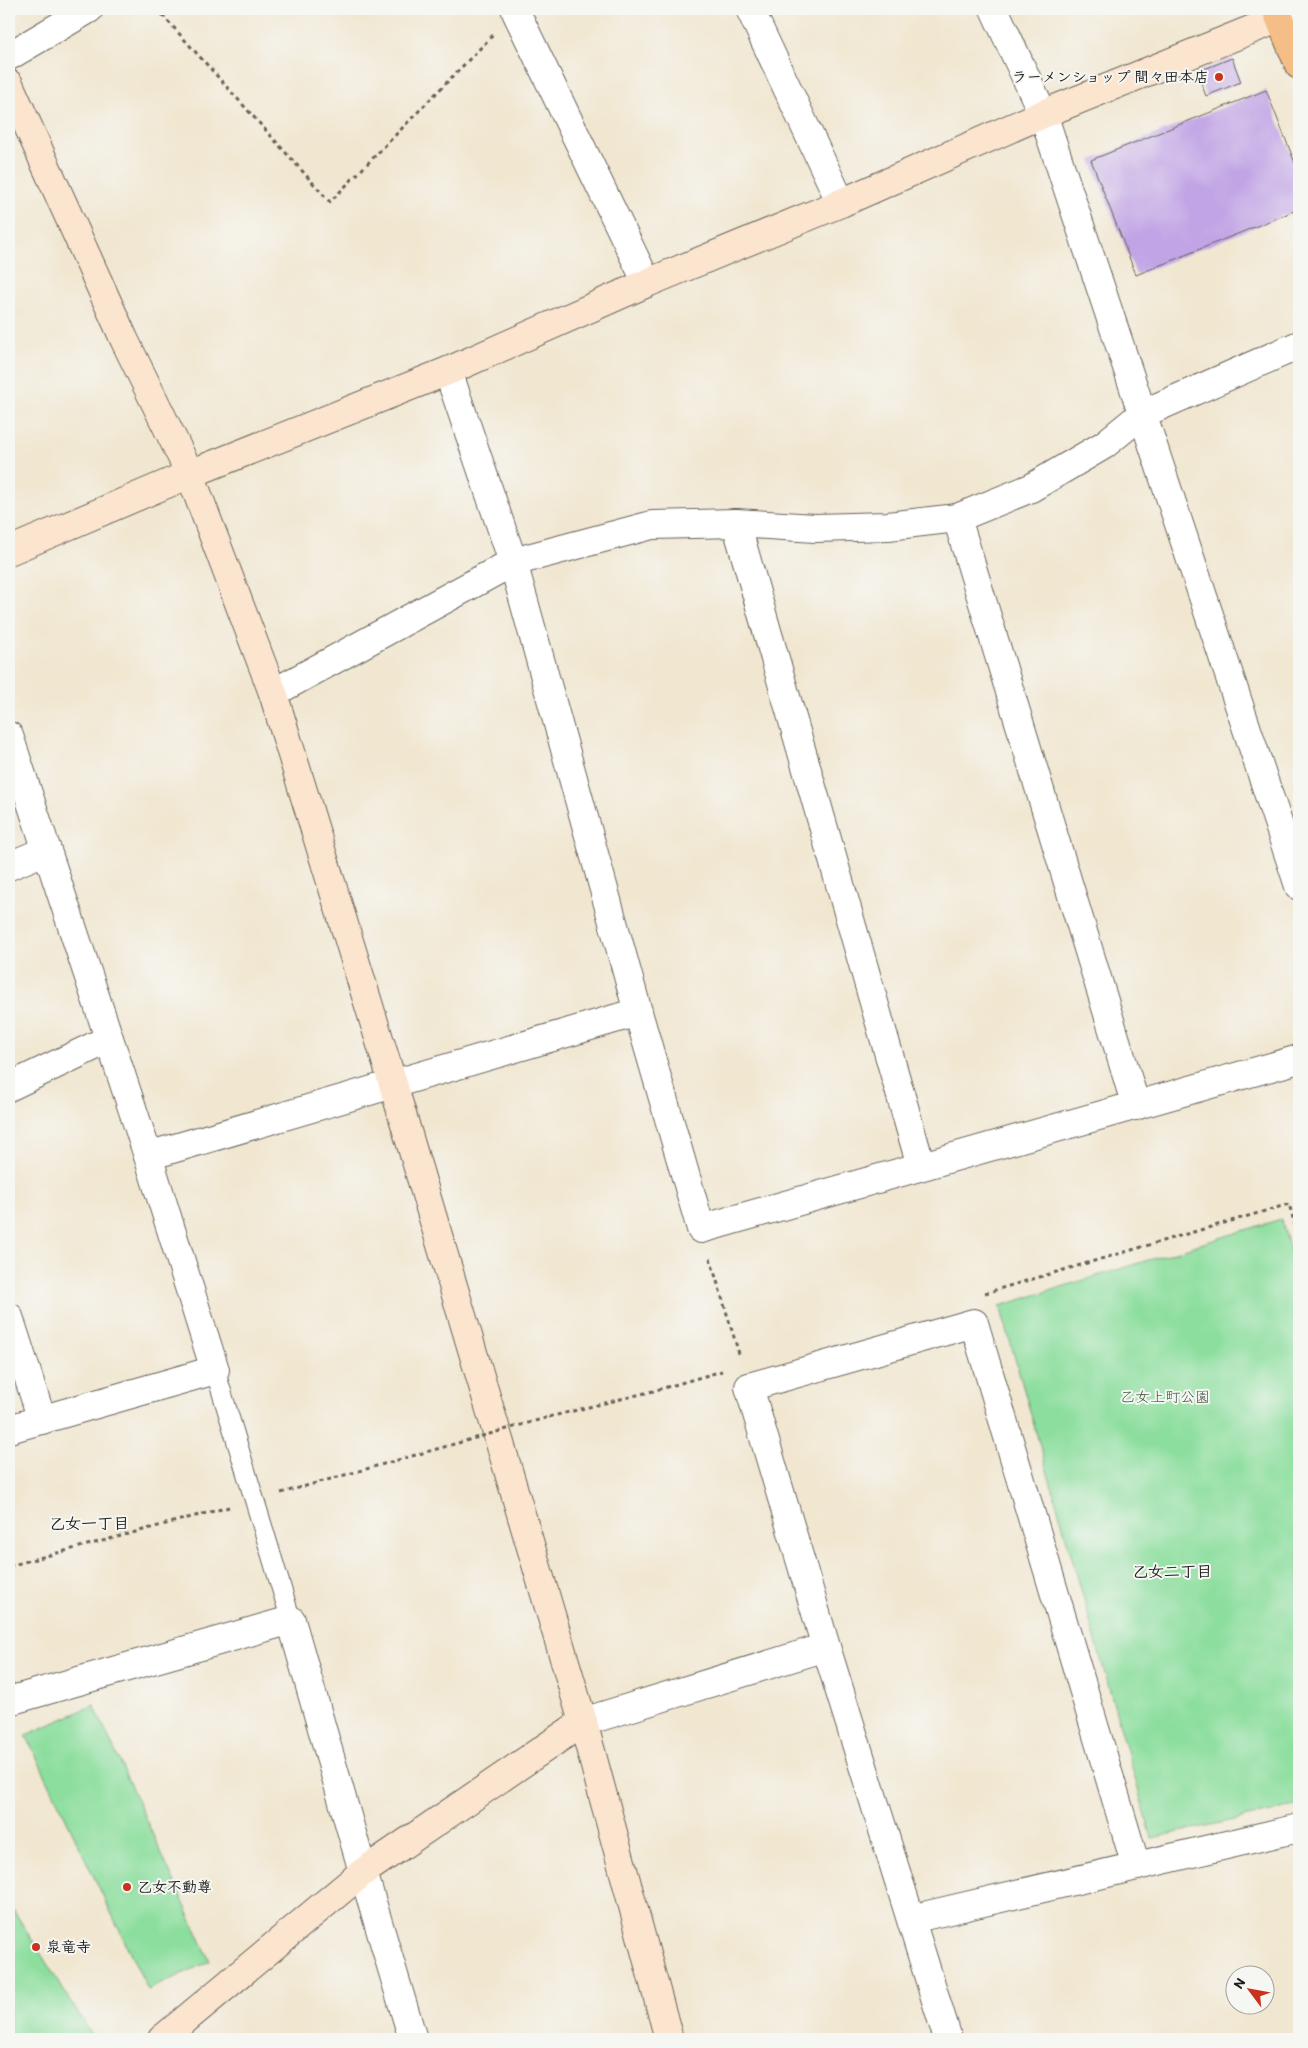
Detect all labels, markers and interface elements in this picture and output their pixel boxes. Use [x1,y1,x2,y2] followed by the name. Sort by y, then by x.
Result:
[1012,68,1209,86] place label: ラーメンショップ 間々田本店
[1213,71,1225,83] marker: ラーメンショップ 間々田本店
[1120,1388,1210,1406] park label: 乙女上町公園
[49,1514,129,1533] district label: 乙女一丁目
[1132,1562,1212,1581] district label: 乙女二丁目
[137,1878,212,1896] place label: 乙女不動尊
[121,1881,133,1893] marker: 乙女不動尊
[46,1938,91,1956] place label: 泉竜寺
[30,1941,42,1953] marker: 泉竜寺
[1226,1966,1276,2016] north arrow
[1230,1975,1249,1992] text: N

